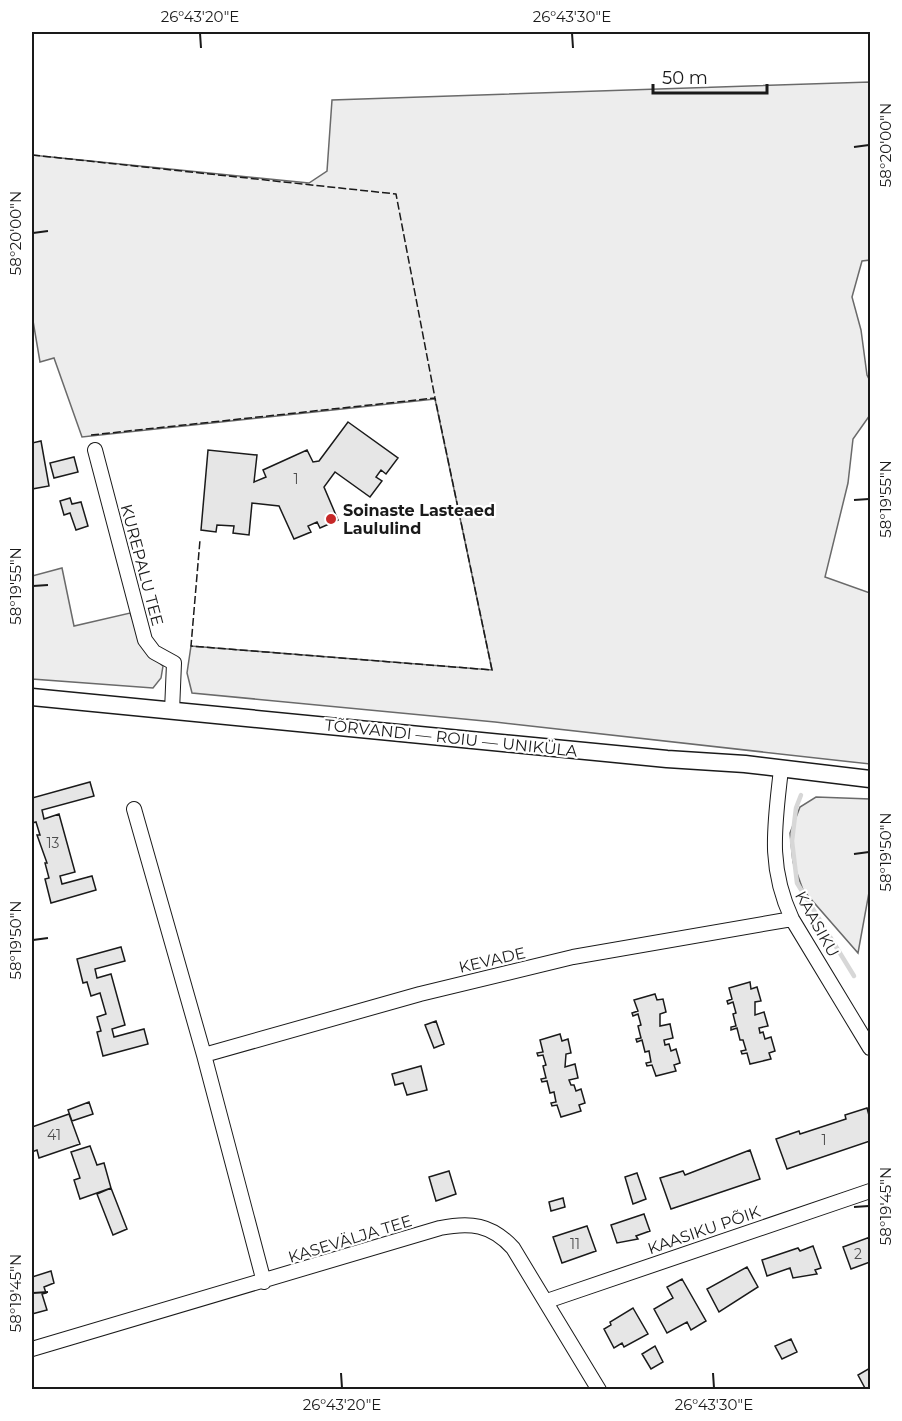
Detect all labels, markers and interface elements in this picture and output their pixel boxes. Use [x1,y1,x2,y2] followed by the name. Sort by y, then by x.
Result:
[161,7,239,26] text: 26°43'20"E
[533,7,611,26] text: 26°43'30"E
[653,57,767,95] scale bar
[662,67,708,89] text: 50 m
[876,103,895,187] text: 58°20'00"N
[6,191,25,275] text: 58°20'00"N
[876,460,895,538] text: 58°19'55"N
[293,470,299,488] house number: 1
[343,501,495,538] place label: Soinaste Lasteaed Laululind
[117,502,167,628] street label: KUREPALU TEE
[324,512,338,526] marker: Soinaste Lasteaed Laululind
[6,547,25,625] text: 58°19'55"N
[324,714,579,761] street label: TÕRVANDI — ROIU — UNIKÜLA
[876,812,895,892] text: 58°19'50"N
[47,834,60,852] house number: 13
[791,888,843,960] street label: KAASIKU
[6,900,25,980] text: 58°19'50"N
[457,943,527,977] street label: KEVADE
[47,1126,61,1144] house number: 41
[821,1131,827,1149] house number: 1
[876,1167,895,1245] text: 58°19'45"N
[645,1202,763,1258] street label: KAASIKU PÕIK
[286,1210,414,1267] street label: KASEVÄLJA TEE
[570,1235,580,1253] house number: 11
[854,1245,862,1263] house number: 2
[6,1254,25,1332] text: 58°19'45"N
[303,1395,381,1414] text: 26°43'20"E
[675,1395,753,1414] text: 26°43'30"E

